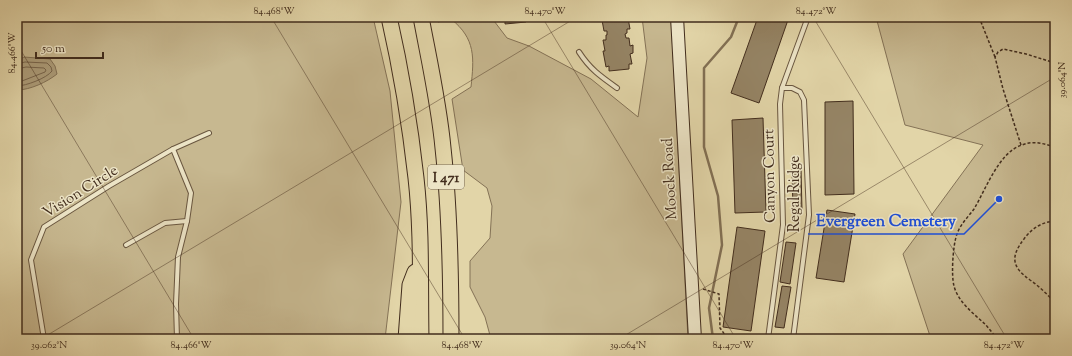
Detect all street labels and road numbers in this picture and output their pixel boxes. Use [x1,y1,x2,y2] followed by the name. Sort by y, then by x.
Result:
[759,129,782,223] street label: Canyon Court
[658,137,683,220] street label: Moock Road
[785,156,806,232] street label: Regal Ridge
[39,161,123,224] street label: Vision Circle
[428,165,464,189] road number: I 471

